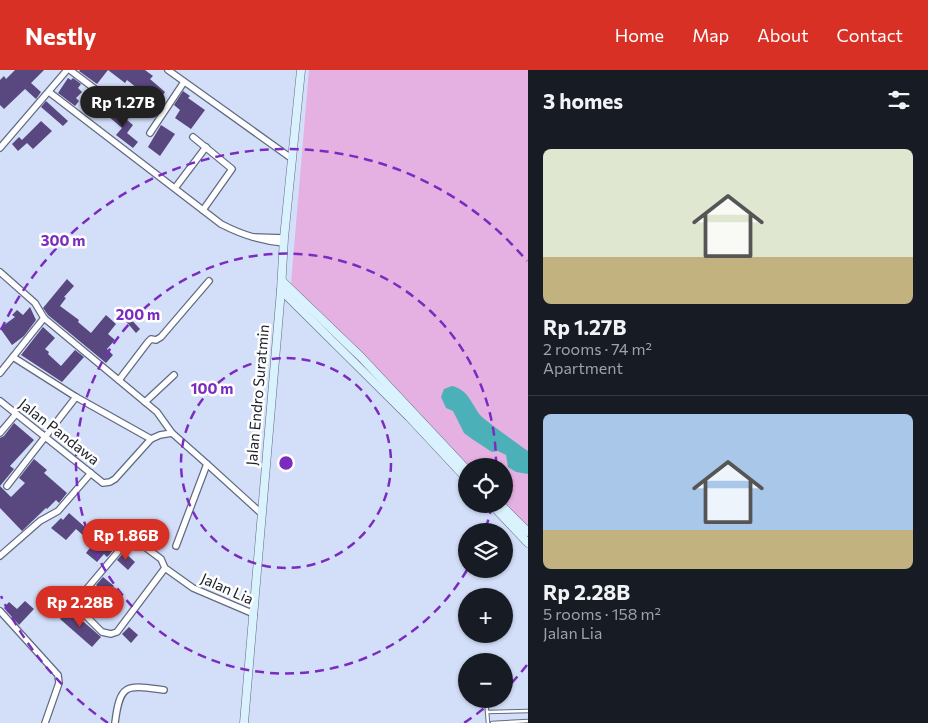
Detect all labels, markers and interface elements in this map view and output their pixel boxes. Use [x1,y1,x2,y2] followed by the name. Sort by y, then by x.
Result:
[25,21,97,50] text: Nestly
[615,24,664,46] text: Home
[692,24,729,46] text: Map
[757,24,809,46] text: About
[837,24,903,46] text: Contact
[71,85,175,128] pin: Rp 1.27B
[885,86,913,114] icon: filters
[543,88,623,113] text: 3 homes
[91,92,155,111] text: Rp 1.27B
[683,181,773,271] icon: home
[41,231,85,249] text: 300 m
[116,305,160,323] text: 200 m
[543,314,626,339] text: Rp 1.27B
[242,324,272,466] street label: Jalan Endro Suratmin
[543,339,652,358] text: 2 rooms · 74 m²
[543,358,623,377] text: Apartment
[191,379,233,397] text: 100 m
[16,394,103,468] street label: Jalan Pandawa
[683,447,773,537] icon: home
[277,454,295,472] centre of rings
[458,458,513,708] map controls
[458,458,513,513] button: locate
[74,518,178,561] pin: Rp 1.86B
[458,523,513,578] button: layers
[93,525,159,544] text: Rp 1.86B
[198,569,256,608] street label: Jalan Lia
[543,579,630,604] text: Rp 2.28B
[28,586,132,628] pin: Rp 2.28B
[458,588,513,643] button: +
[47,592,113,611] text: Rp 2.28B
[543,604,661,623] text: 5 rooms · 158 m²
[543,623,602,642] text: Jalan Lia
[458,653,513,708] button: −

